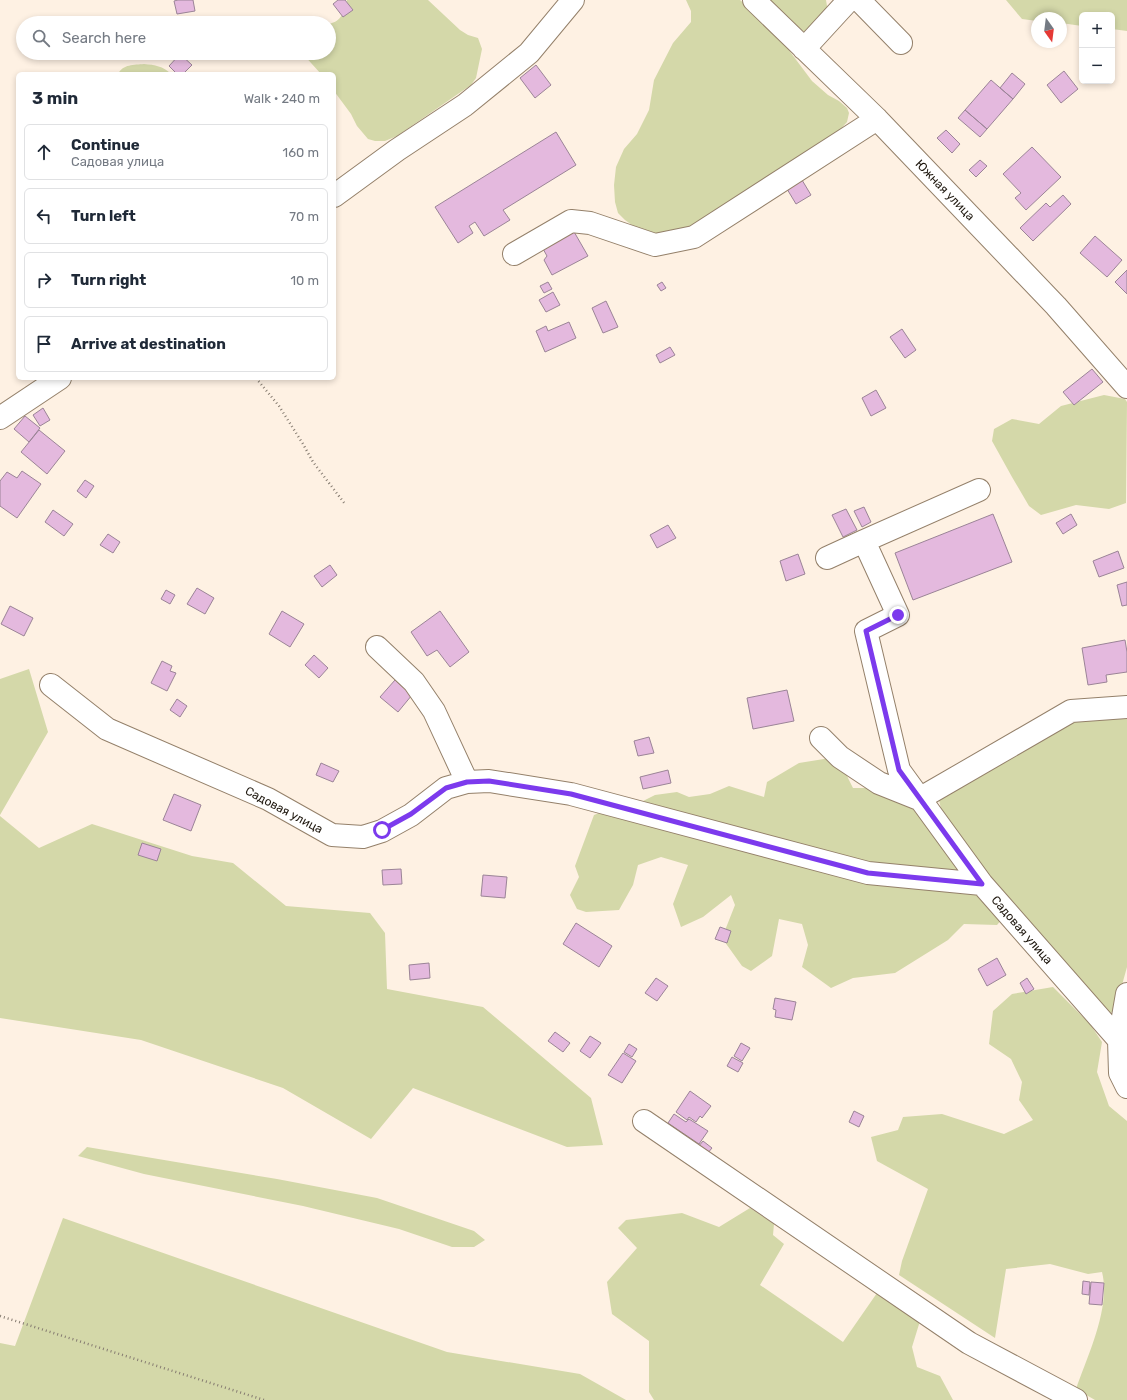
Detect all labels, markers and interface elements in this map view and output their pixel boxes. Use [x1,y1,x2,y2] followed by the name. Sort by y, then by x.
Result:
[1031,12,1067,48] north arrow
[1079,12,1115,84] map controls
[1079,12,1115,48] button: +
[16,16,336,60] search box
[30,27,52,49] icon: search
[62,29,146,47] text: Search here
[1079,48,1115,84] button: −
[32,88,78,108] text: 3 min
[244,91,320,106] text: Walk · 240 m
[71,136,140,154] text: Continue
[33,141,55,163] icon: ahead
[283,145,319,160] text: 160 m
[71,154,164,169] text: Садовая улица
[913,157,977,223] street label: Южная улица
[33,205,55,227] icon: left
[71,207,136,225] text: Turn left
[289,209,319,224] text: 70 m
[33,269,55,291] icon: right
[71,271,146,289] text: Turn right
[290,273,319,288] text: 10 m
[33,333,55,355] icon: arrive
[71,335,226,353] text: Arrive at destination
[889,606,907,624] route end
[243,784,325,836] street label: Садовая улица
[373,821,391,839] route start
[988,893,1056,967] street label: Садовая улица

